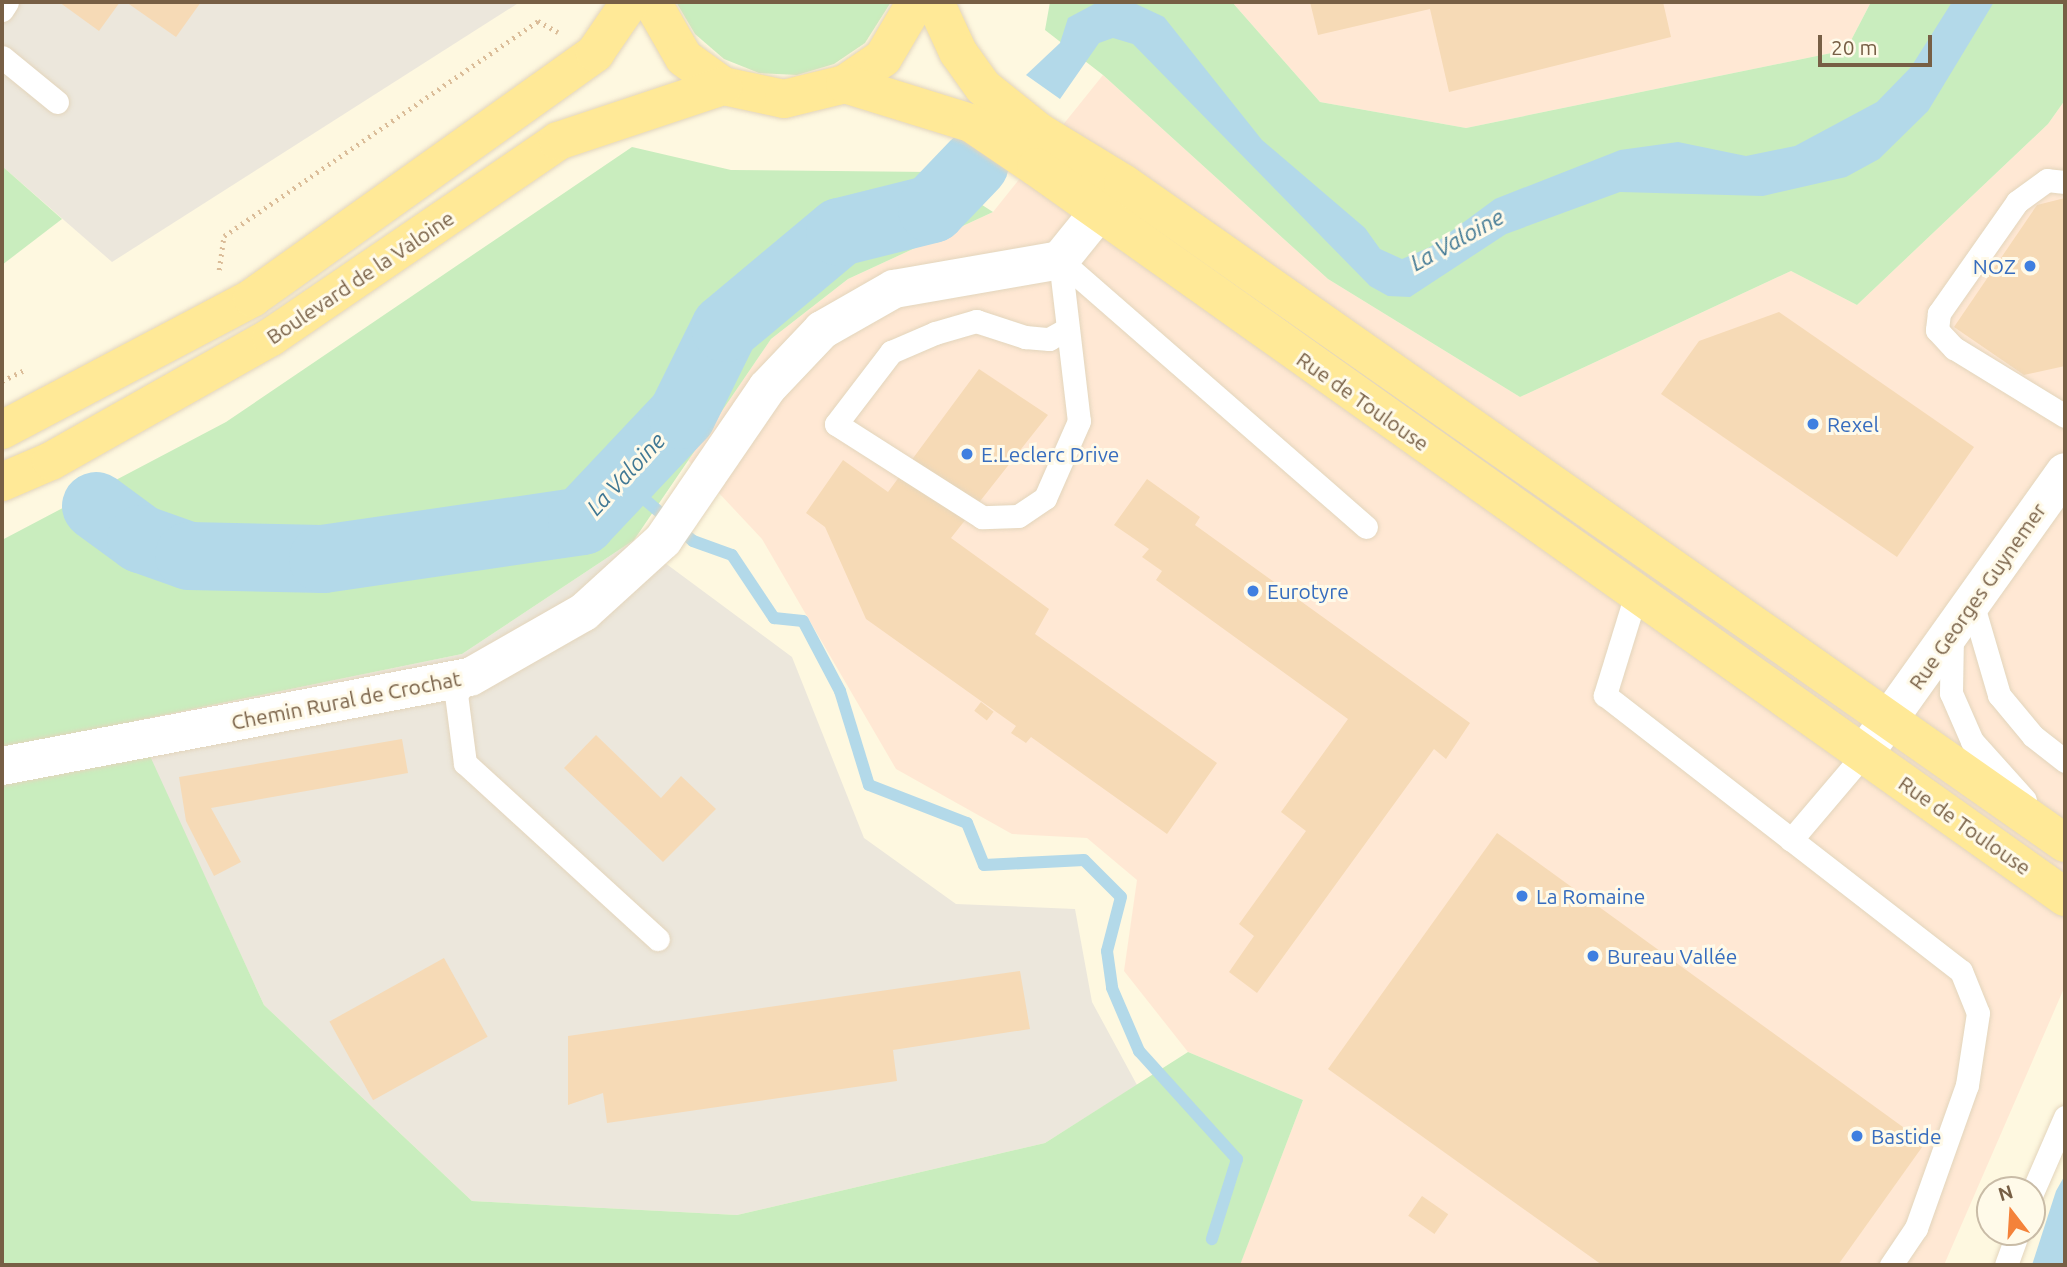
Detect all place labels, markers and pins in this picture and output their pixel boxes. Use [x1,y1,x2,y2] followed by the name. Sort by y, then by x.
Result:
[1973,253,2016,279] place label: NOZ
[2022,258,2038,274] marker: NOZ
[1827,411,1879,437] place label: Rexel
[1805,416,1821,432] marker: Rexel
[981,441,1119,467] place label: E.Leclerc Drive
[959,446,975,462] marker: E.Leclerc Drive
[1267,578,1349,604] place label: Eurotyre
[1245,583,1261,599] marker: Eurotyre
[1536,883,1645,909] place label: La Romaine
[1514,888,1530,904] marker: La Romaine
[1607,943,1737,969] place label: Bureau Vallée
[1585,948,1601,964] marker: Bureau Vallée
[1871,1123,1941,1149] place label: Bastide
[1849,1128,1865,1144] marker: Bastide

